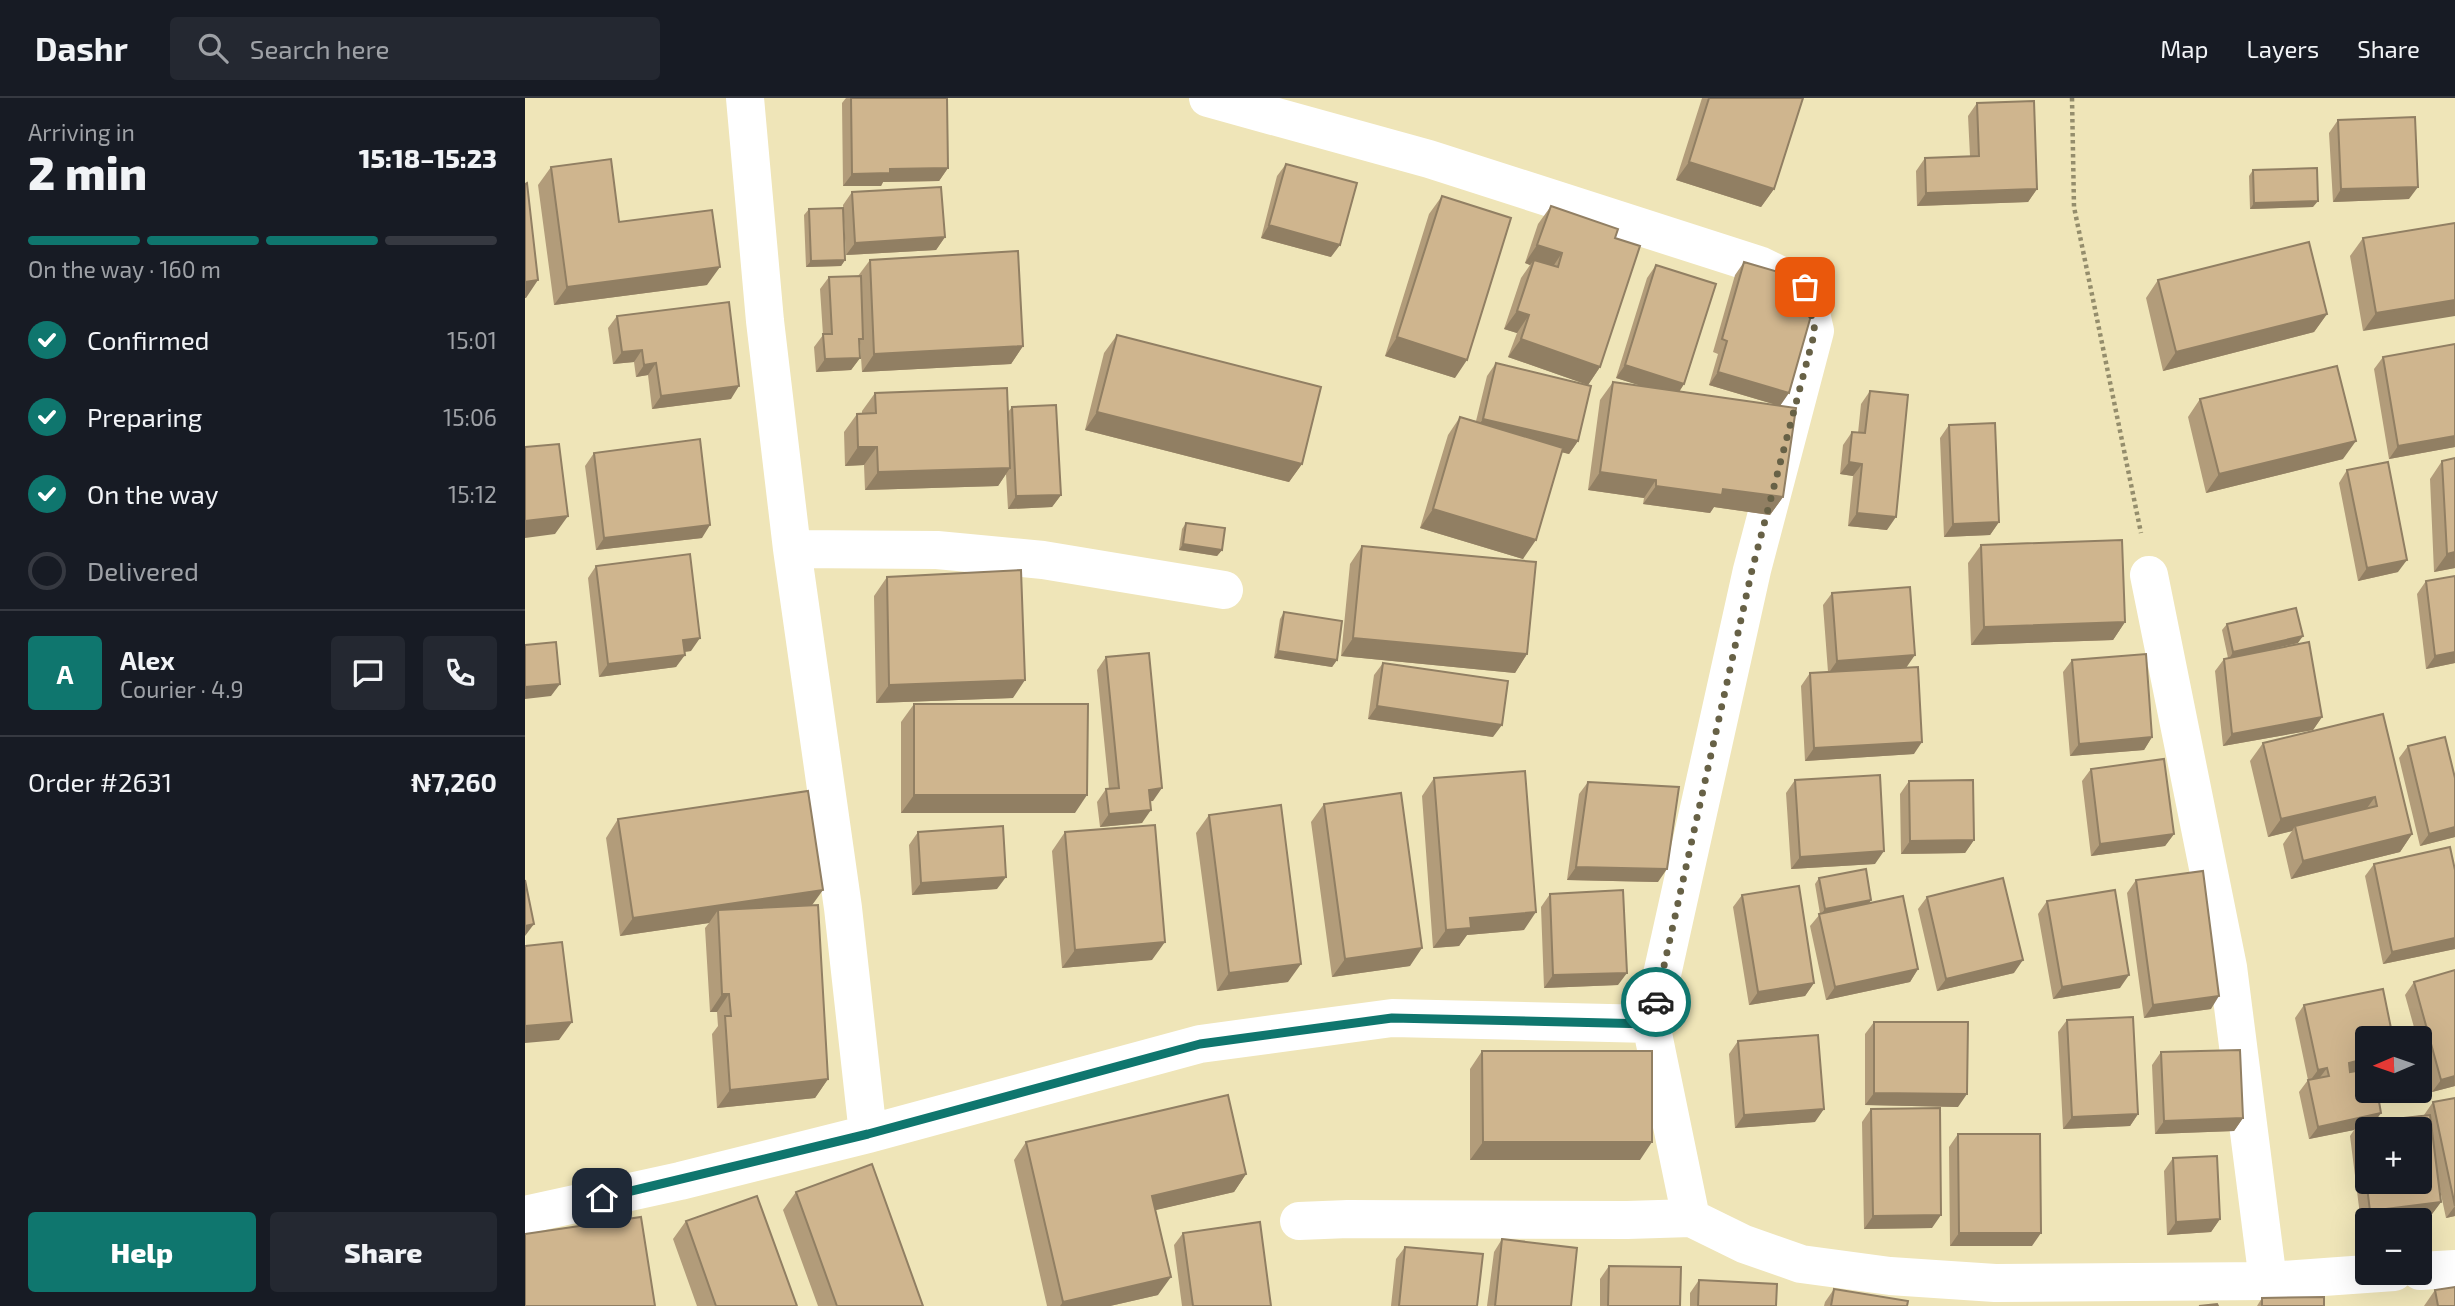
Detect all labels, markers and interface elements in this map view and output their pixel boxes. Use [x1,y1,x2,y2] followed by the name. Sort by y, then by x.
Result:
[170,17,660,80] search box
[35,28,128,68] text: Dashr
[194,29,232,67] icon: search
[250,33,389,64] text: Search here
[2160,34,2208,63] text: Map
[2246,34,2319,63] text: Layers
[2357,34,2420,63] text: Share
[28,118,135,146] text: Arriving in
[359,142,497,173] text: 15:18–15:23
[28,144,147,199] text: 2 min
[28,255,221,283] text: On the way · 160 m
[1775,257,1835,317] pin
[1786,268,1824,306] icon: bag
[28,321,66,359] icon: check
[87,324,210,355] text: Confirmed
[447,326,497,354] text: 15:01
[28,398,66,436] icon: check
[87,401,202,432] text: Preparing
[443,403,497,431] text: 15:06
[28,475,66,513] icon: check
[87,478,218,509] text: On the way
[448,480,497,508] text: 15:12
[87,555,199,586] text: Delivered
[331,636,405,710] button: chat
[423,636,497,710] button: phone
[120,644,175,675] text: Alex
[57,658,73,689] text: A
[120,675,244,703] text: Courier · 4.9
[28,766,172,797] text: Order #2631
[411,766,497,797] text: ₦7,260
[1621,967,1691,1037] courier
[1637,983,1675,1021] icon: car
[2355,1026,2433,1102] north arrow
[2355,1026,2432,1285] map controls
[2355,1117,2432,1194] button: +
[572,1168,632,1228] pin
[583,1179,621,1217] icon: home
[2355,1208,2432,1285] button: −
[28,1212,256,1292] button: Help
[270,1212,497,1292] button: Share

